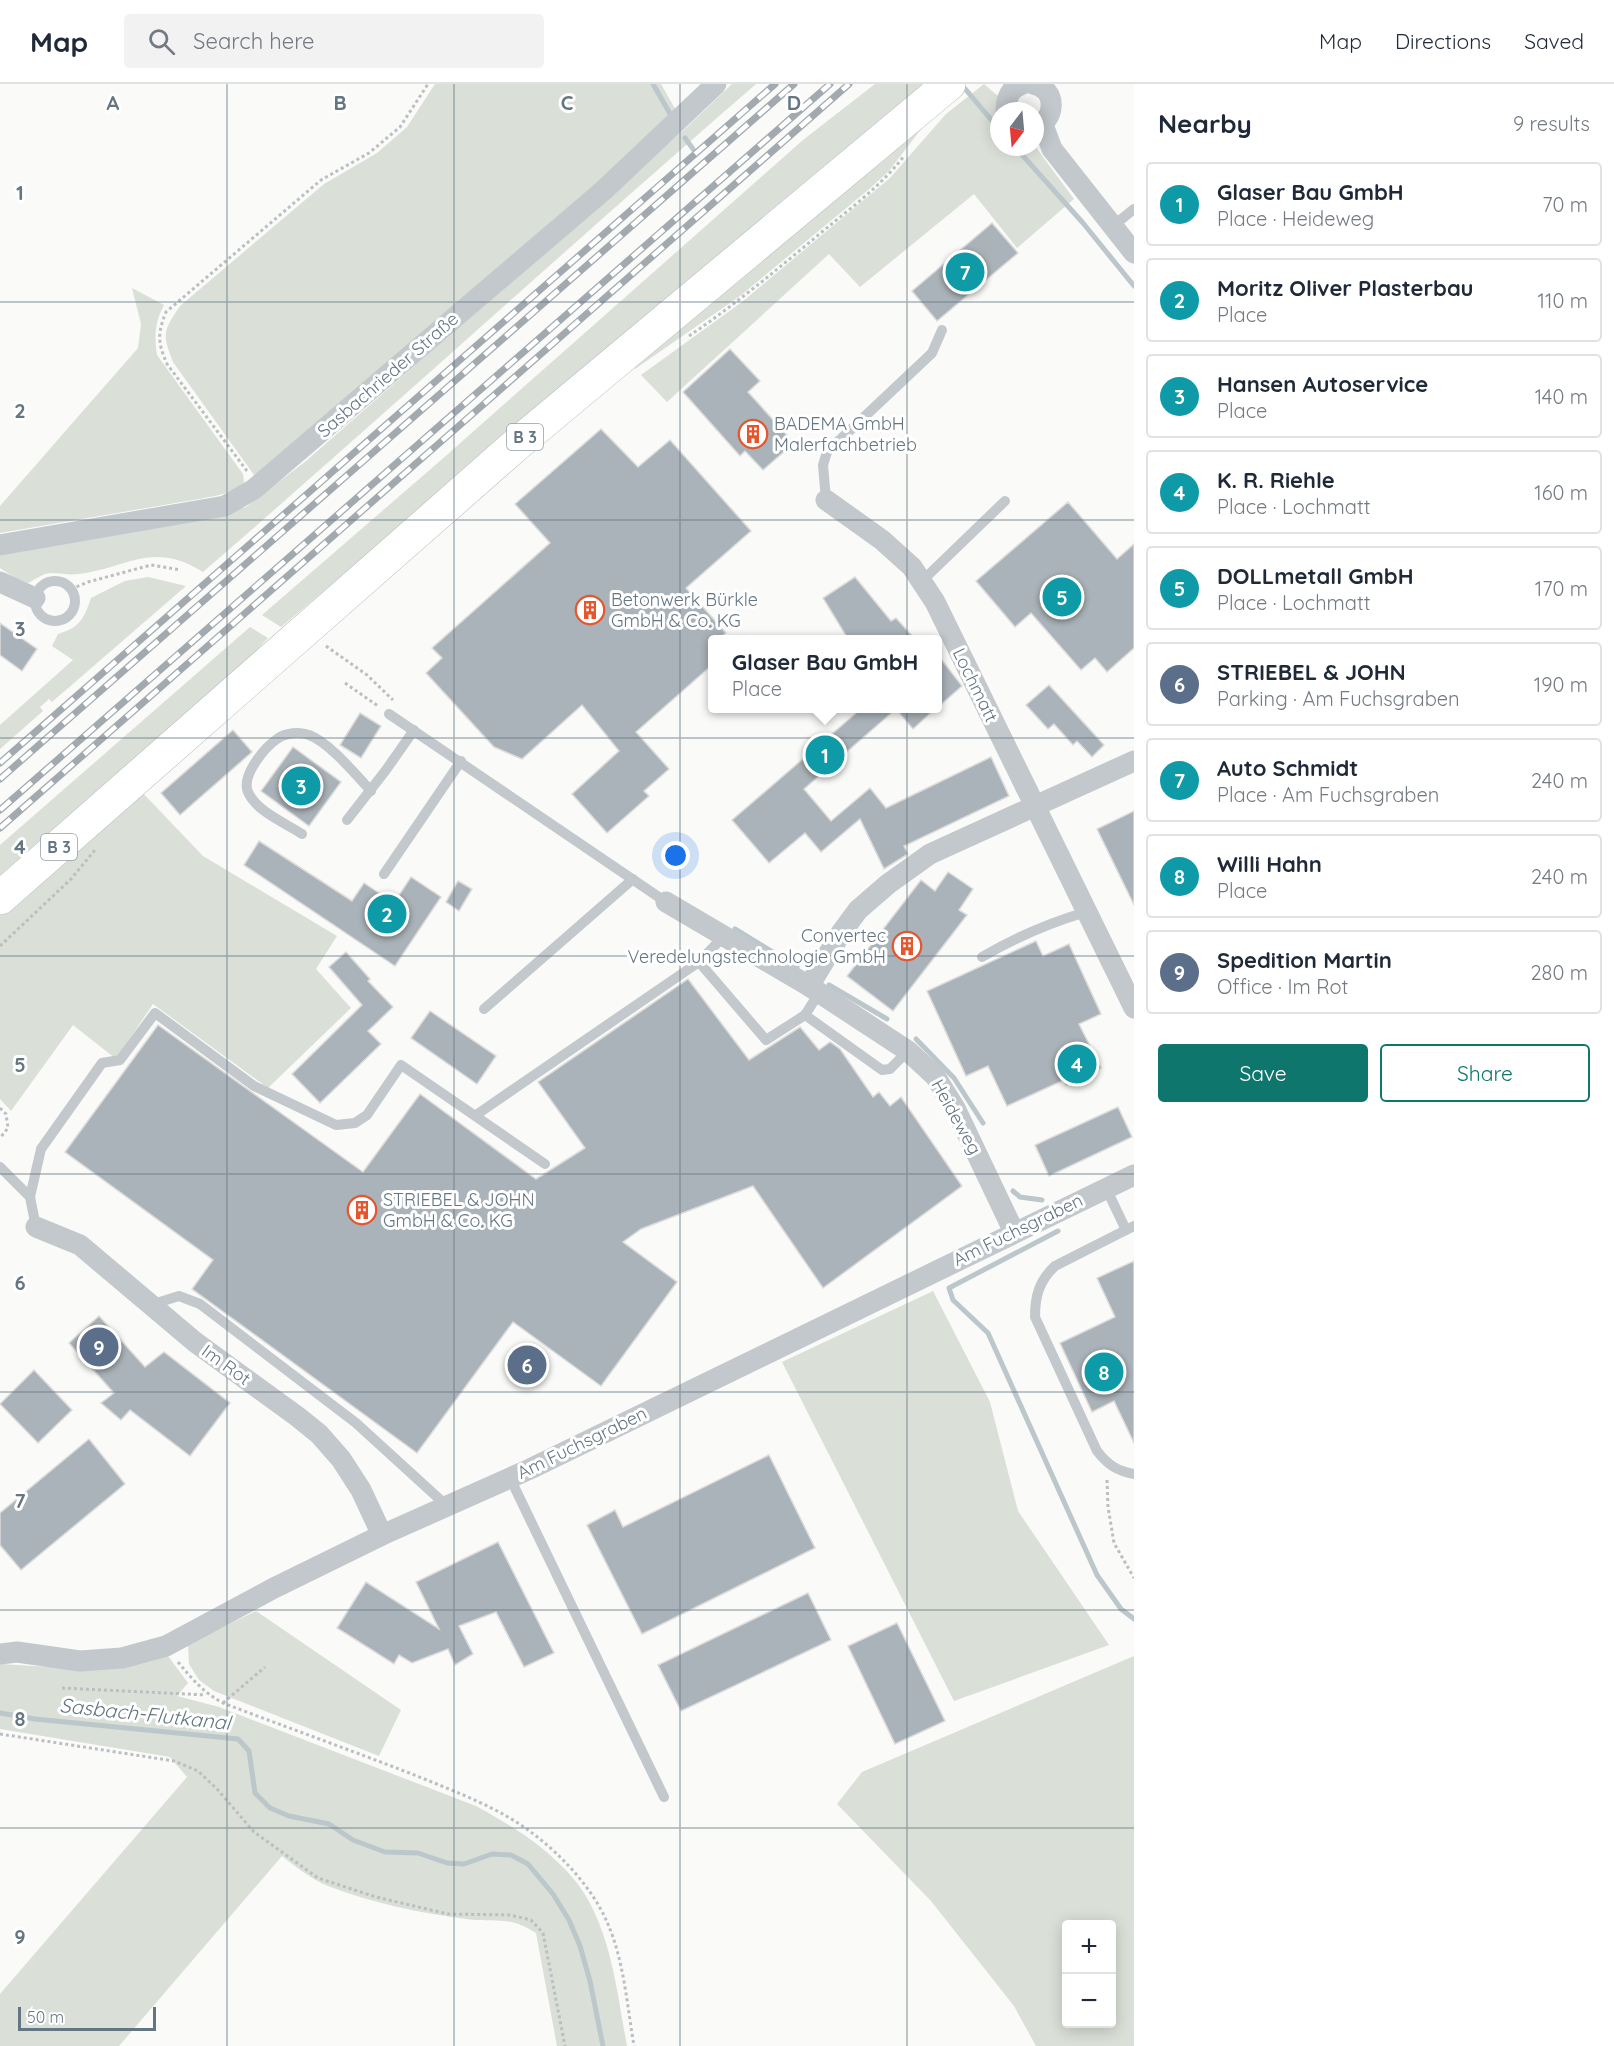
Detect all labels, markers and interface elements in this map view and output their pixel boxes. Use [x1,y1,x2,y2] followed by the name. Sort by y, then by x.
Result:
[124,14,544,68] search box
[30,24,88,59] text: Map
[145,25,178,58] icon: search
[193,27,315,55] text: Search here
[1319,28,1362,54] text: Map
[1395,28,1491,54] text: Directions
[1524,28,1584,54] text: Saved
[107,90,120,115] text: A
[333,90,347,115] text: B
[561,90,574,115] text: C
[787,90,801,115] text: D
[990,102,1044,156] north arrow
[1158,107,1252,140] text: Nearby
[1513,111,1590,136] text: 9 results
[1217,178,1404,206] text: Glaser Bau GmbH
[16,180,24,205] text: 1
[1176,192,1183,217] text: 1
[1542,192,1588,217] text: 70 m
[1217,206,1374,231] text: Place · Heideweg
[946,250,984,294] pin: 7
[1217,274,1473,302] text: Moritz Oliver Plasterbau
[1174,288,1185,313] text: 2
[1538,288,1588,313] text: 110 m
[1217,302,1267,327] text: Place
[312,307,463,442] street label: Sasbachrieder Straße
[1217,370,1428,398] text: Hansen Autoservice
[1174,384,1185,409] text: 3
[1535,384,1588,409] text: 140 m
[14,398,26,423] text: 2
[1217,398,1267,423] text: Place
[774,412,917,456] place label: BADEMA GmbH Malerfachbetrieb
[737,418,769,450] building icon: BADEMA GmbH Malerfachbetrieb
[507,424,543,450] road number: B 3
[1217,466,1335,494] text: K. R. Riehle
[1174,480,1185,505] text: 4
[1534,480,1588,505] text: 160 m
[1217,494,1370,519] text: Place · Lochmatt
[1217,562,1414,590] text: DOLLmetall GmbH
[1042,574,1082,620] pin: 5
[1174,576,1185,601] text: 5
[1535,576,1588,601] text: 170 m
[611,588,758,632] place label: Betonwerk Bürkle GmbH & Co. KG
[1217,590,1370,615] text: Place · Lochmatt
[574,594,606,626] building icon: Betonwerk Bürkle GmbH & Co. KG
[15,616,25,641] text: 3
[708,635,942,713] popup
[948,644,1003,726] street label: Lochmatt
[732,648,918,676] text: Glaser Bau GmbH
[1217,658,1406,686] text: STRIEBEL & JOHN
[1174,672,1185,697] text: 6
[1534,672,1588,697] text: 190 m
[732,676,782,701] text: Place
[1217,686,1460,711] text: Parking · Am Fuchsgraben
[806,732,844,778] pin: 1
[1217,754,1358,782] text: Auto Schmidt
[282,764,320,808] pin: 3
[1174,768,1185,793] text: 7
[1531,768,1588,793] text: 240 m
[1217,782,1439,807] text: Place · Am Fuchsgraben
[14,834,26,859] text: 4
[41,834,77,860] road number: B 3
[661,841,690,870] your location
[1217,850,1322,878] text: Willi Hahn
[1174,864,1185,889] text: 8
[1531,864,1588,889] text: 240 m
[1217,878,1267,903] text: Place
[368,892,406,936] pin: 2
[628,924,886,968] place label: Convertec Veredelungstechnologie GmbH
[891,930,923,962] building icon: Convertec Veredelungstechnologie GmbH
[1217,946,1392,974] text: Spedition Martin
[1174,960,1185,985] text: 9
[1531,960,1588,985] text: 280 m
[1217,974,1348,999] text: Office · Im Rot
[1058,1042,1096,1086] pin: 4
[1158,1044,1368,1102] button: Save
[1380,1044,1590,1102] button: Share
[14,1052,26,1077] text: 5
[926,1075,987,1159] street label: Heideweg
[383,1188,535,1232] place label: STRIEBEL & JOHN GmbH & Co. KG
[949,1188,1086,1271] street label: Am Fuchsgraben
[346,1194,378,1226] building icon: STRIEBEL & JOHN GmbH & Co. KG
[14,1270,26,1295] text: 6
[80,1324,118,1370] pin: 9
[197,1339,255,1390] street label: Im Rot
[508,1342,546,1388] pin: 6
[1084,1350,1124,1394] pin: 8
[513,1401,650,1484] street label: Am Fuchsgraben
[15,1488,26,1513] text: 7
[58,1692,234,1735] water label: Sasbach-Flutkanal
[15,1706,26,1731] text: 8
[1062,1920,1116,2028] map controls
[1062,1920,1116,1974] button: +
[14,1924,26,1949] text: 9
[1062,1974,1116,2028] button: −
[18,2004,156,2032] scale bar
[27,2007,64,2027] text: 50 m

